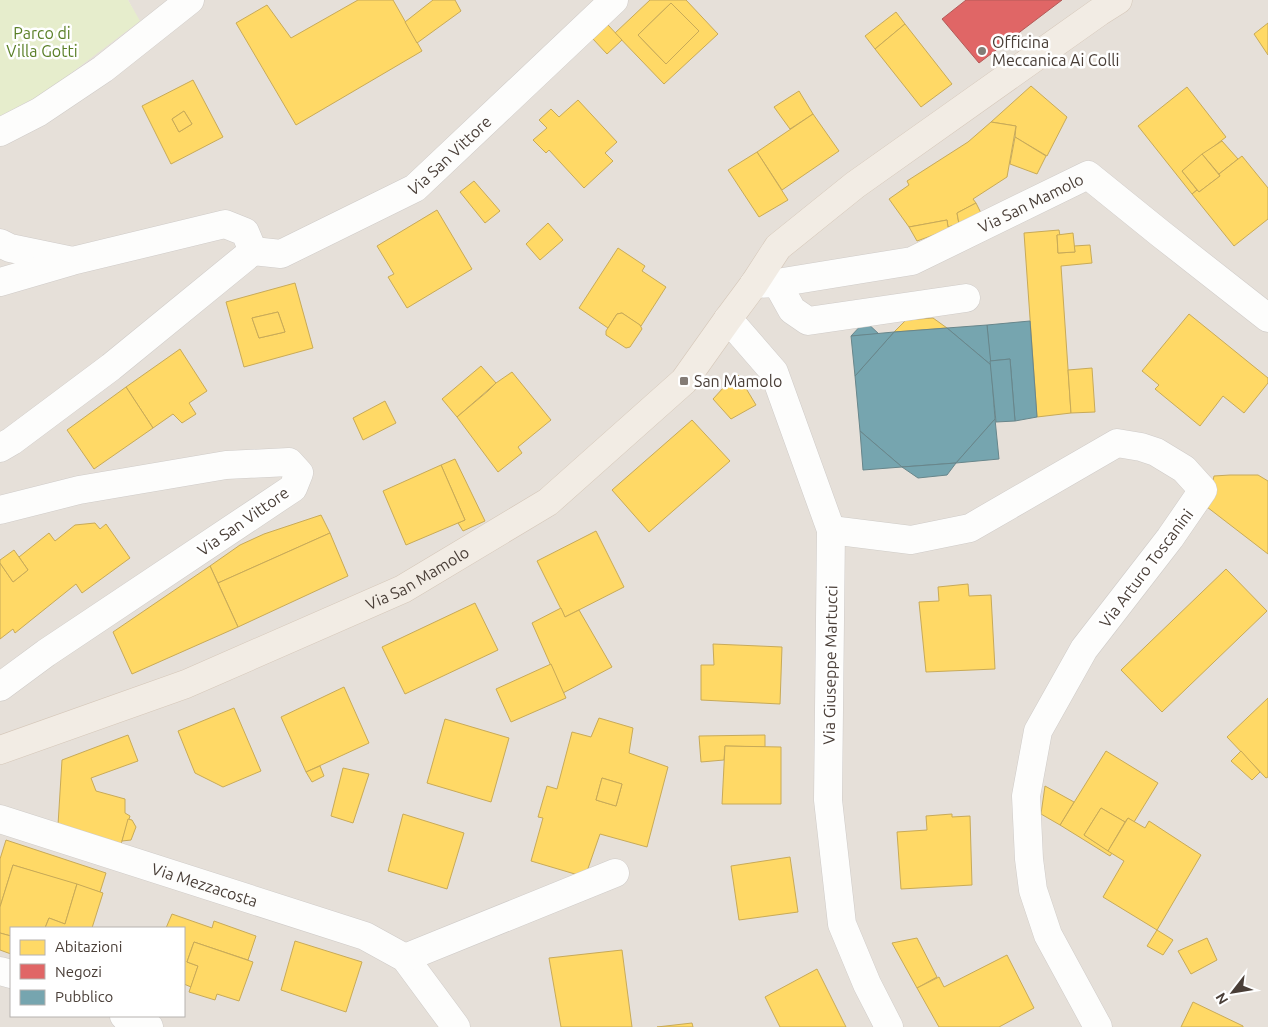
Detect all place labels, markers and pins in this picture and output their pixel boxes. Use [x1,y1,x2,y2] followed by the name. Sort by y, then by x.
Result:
[992,33,1119,69] place label: Officina Meccanica Ai Colli
[976,45,988,57] marker: Officina Meccanica Ai Colli
[694,372,782,390] place label: San Mamolo
[678,375,690,387] marker: San Mamolo

